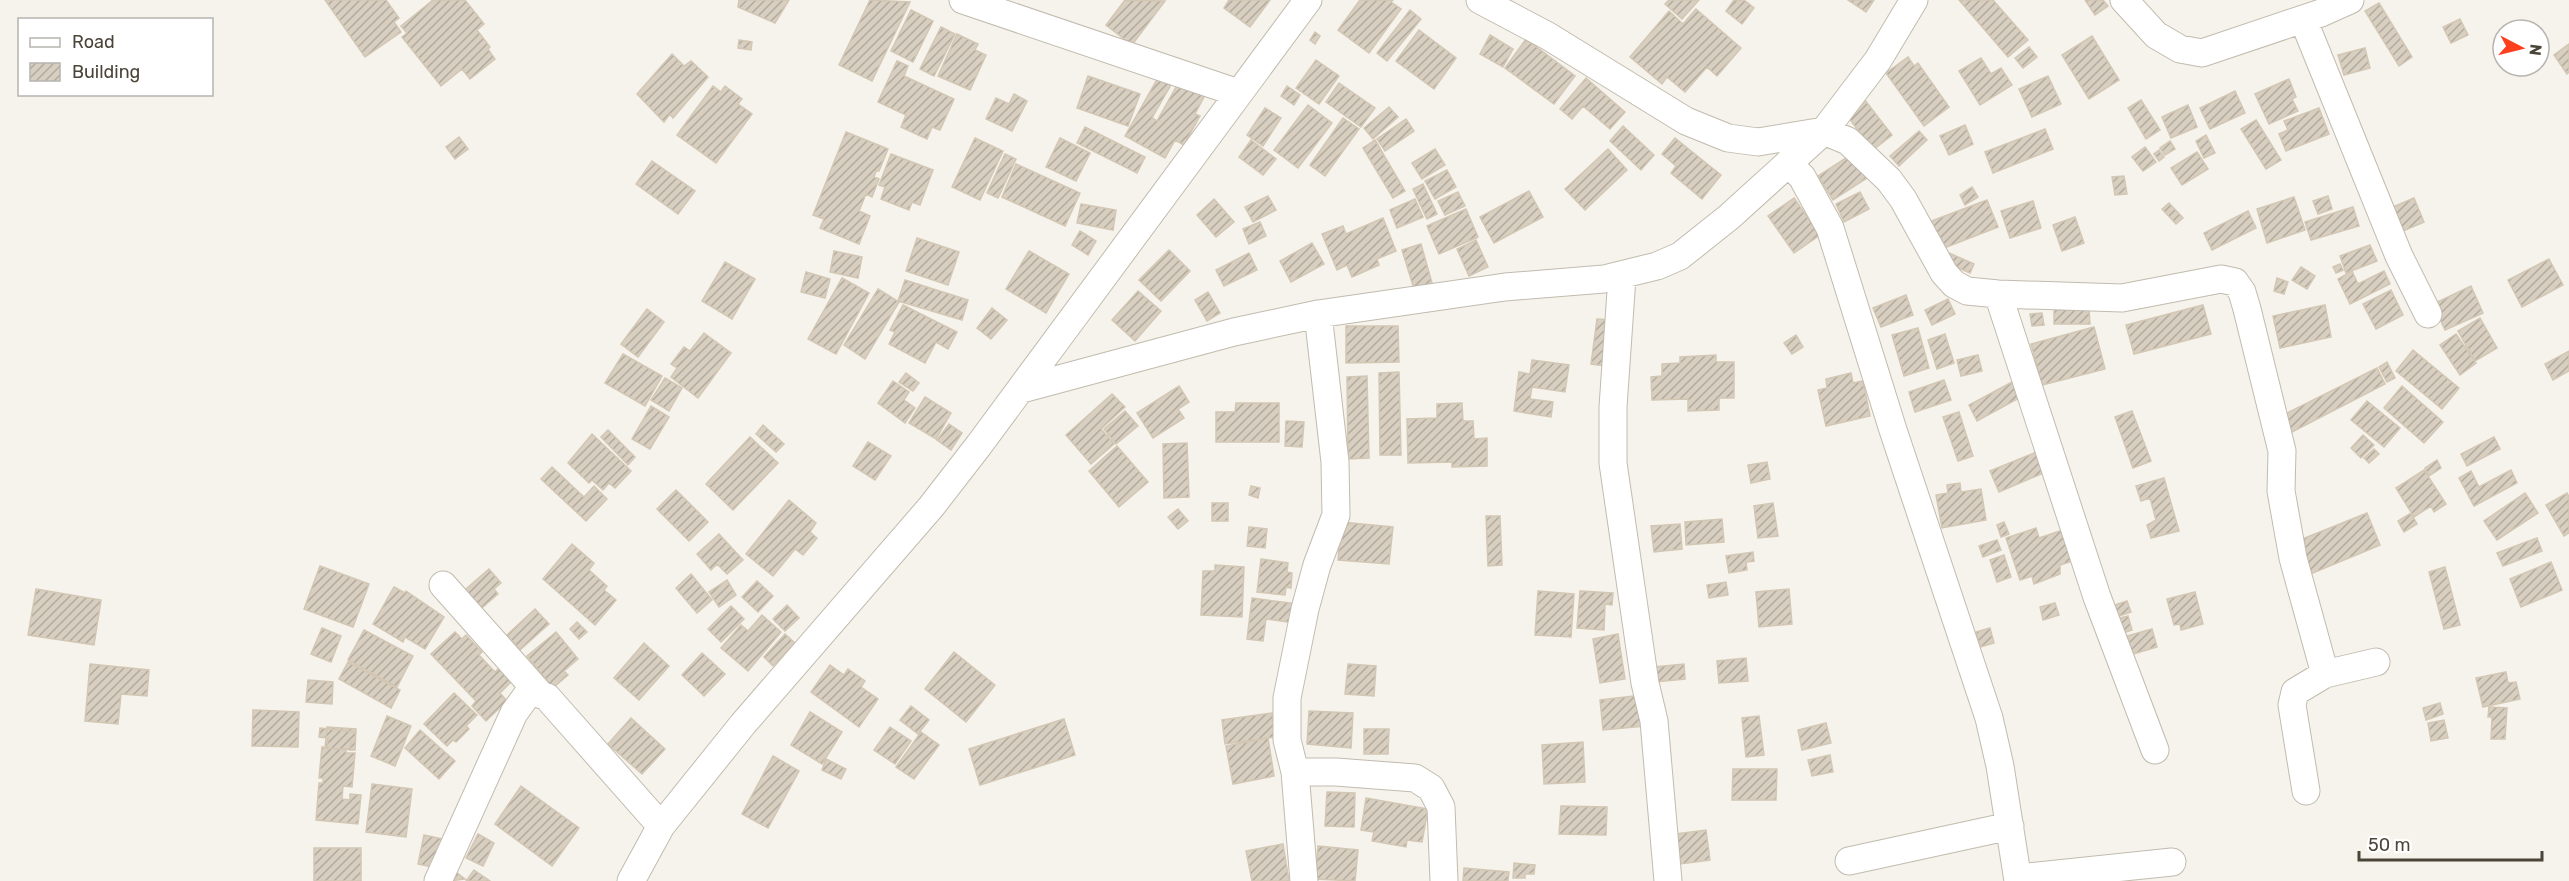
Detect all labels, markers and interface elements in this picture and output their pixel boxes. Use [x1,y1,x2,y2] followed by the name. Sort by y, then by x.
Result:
[18,18,213,96] legend
[2491,18,2551,78] north arrow
[72,31,115,53] text: Road
[2525,43,2546,57] text: N
[72,61,140,83] text: Building
[2359,824,2542,862] scale bar
[2368,834,2411,856] text: 50 m

